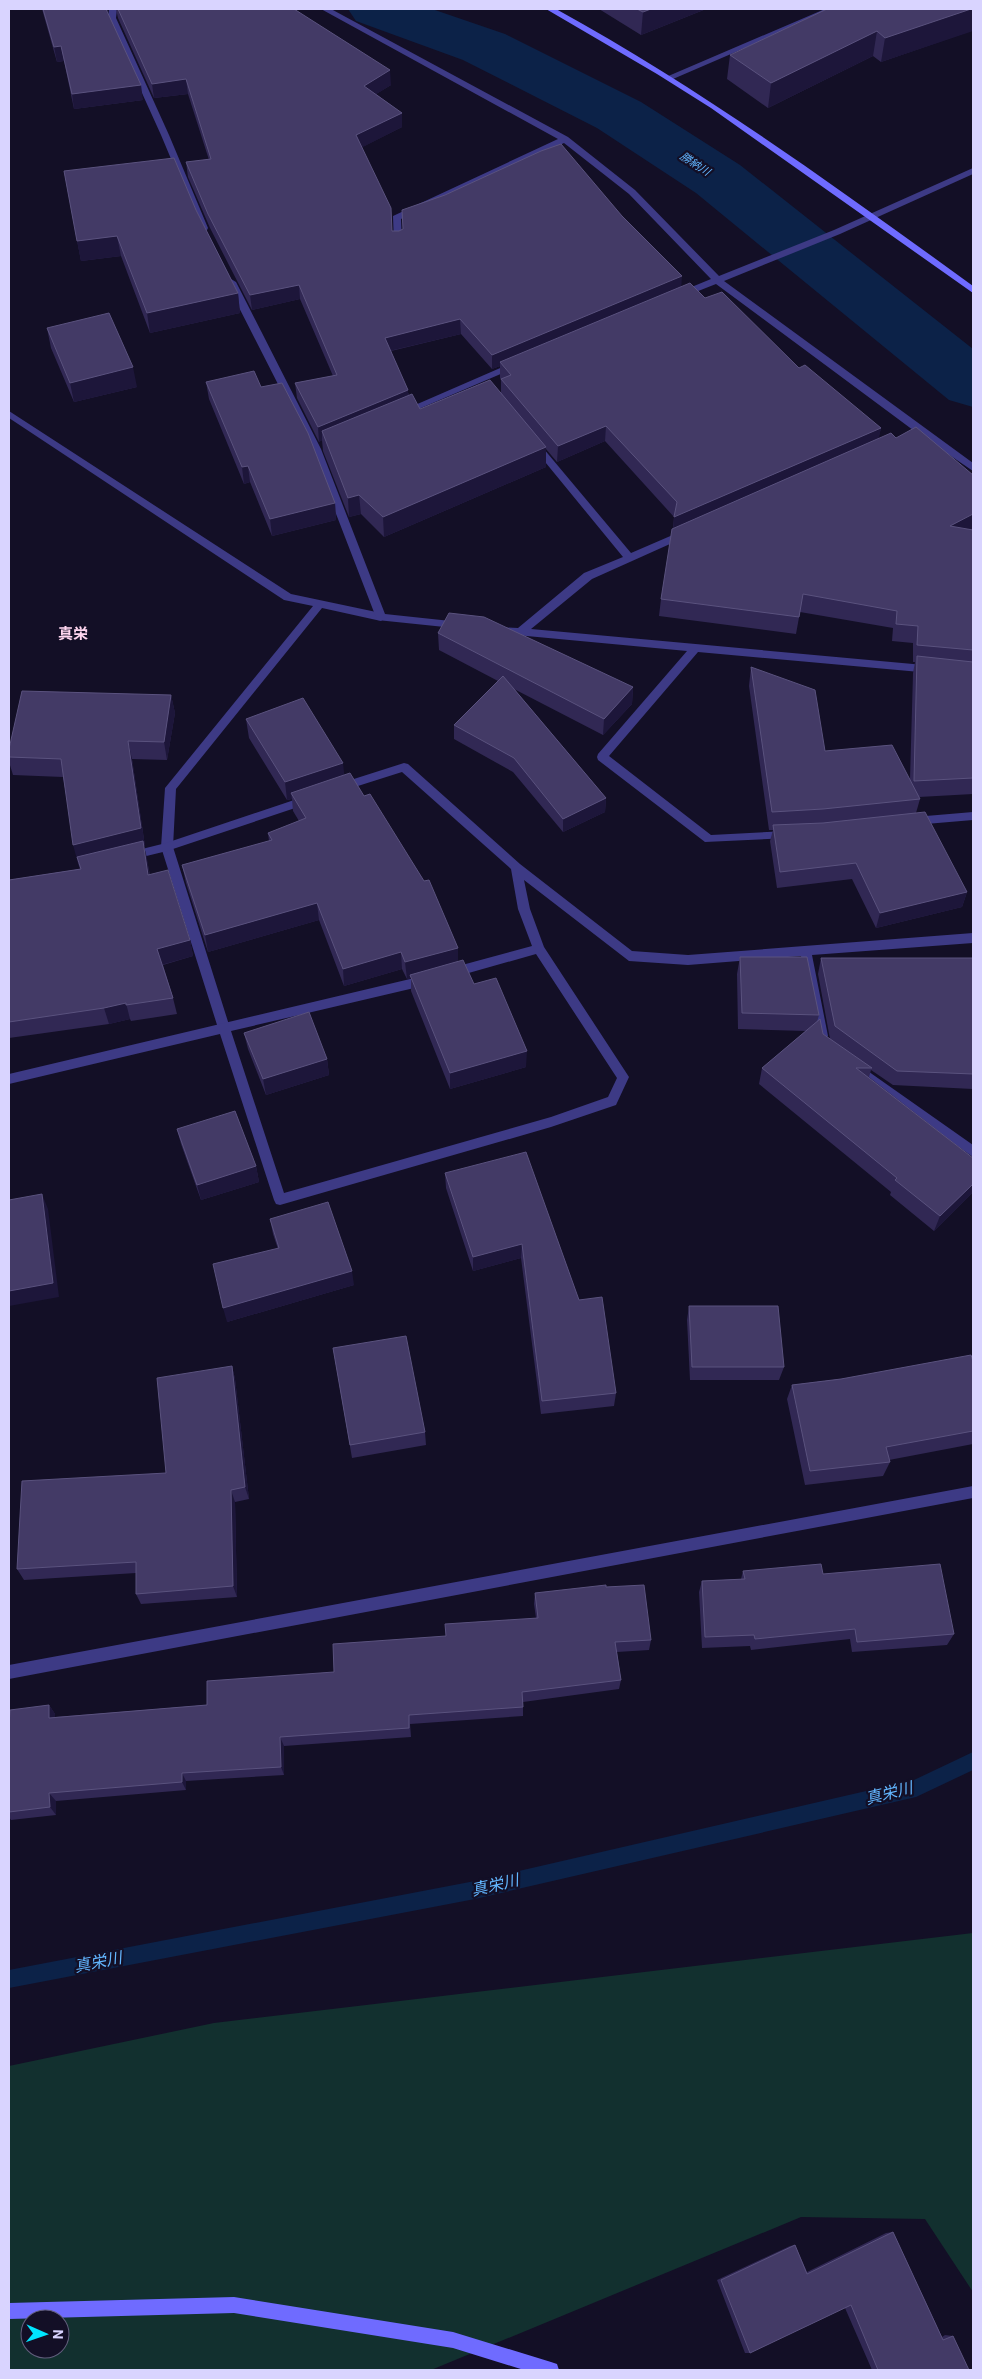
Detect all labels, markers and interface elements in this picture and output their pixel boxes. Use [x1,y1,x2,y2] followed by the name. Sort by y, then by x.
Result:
[678,150,713,179] water label: 勝納川
[58,625,88,643] district label: 真栄
[863,1777,917,1808] water label: 真栄川
[469,1870,522,1900] water label: 真栄川
[73,1948,125,1976] water label: 真栄川
[20,2309,70,2359] north arrow
[50,2329,66,2340] text: N

